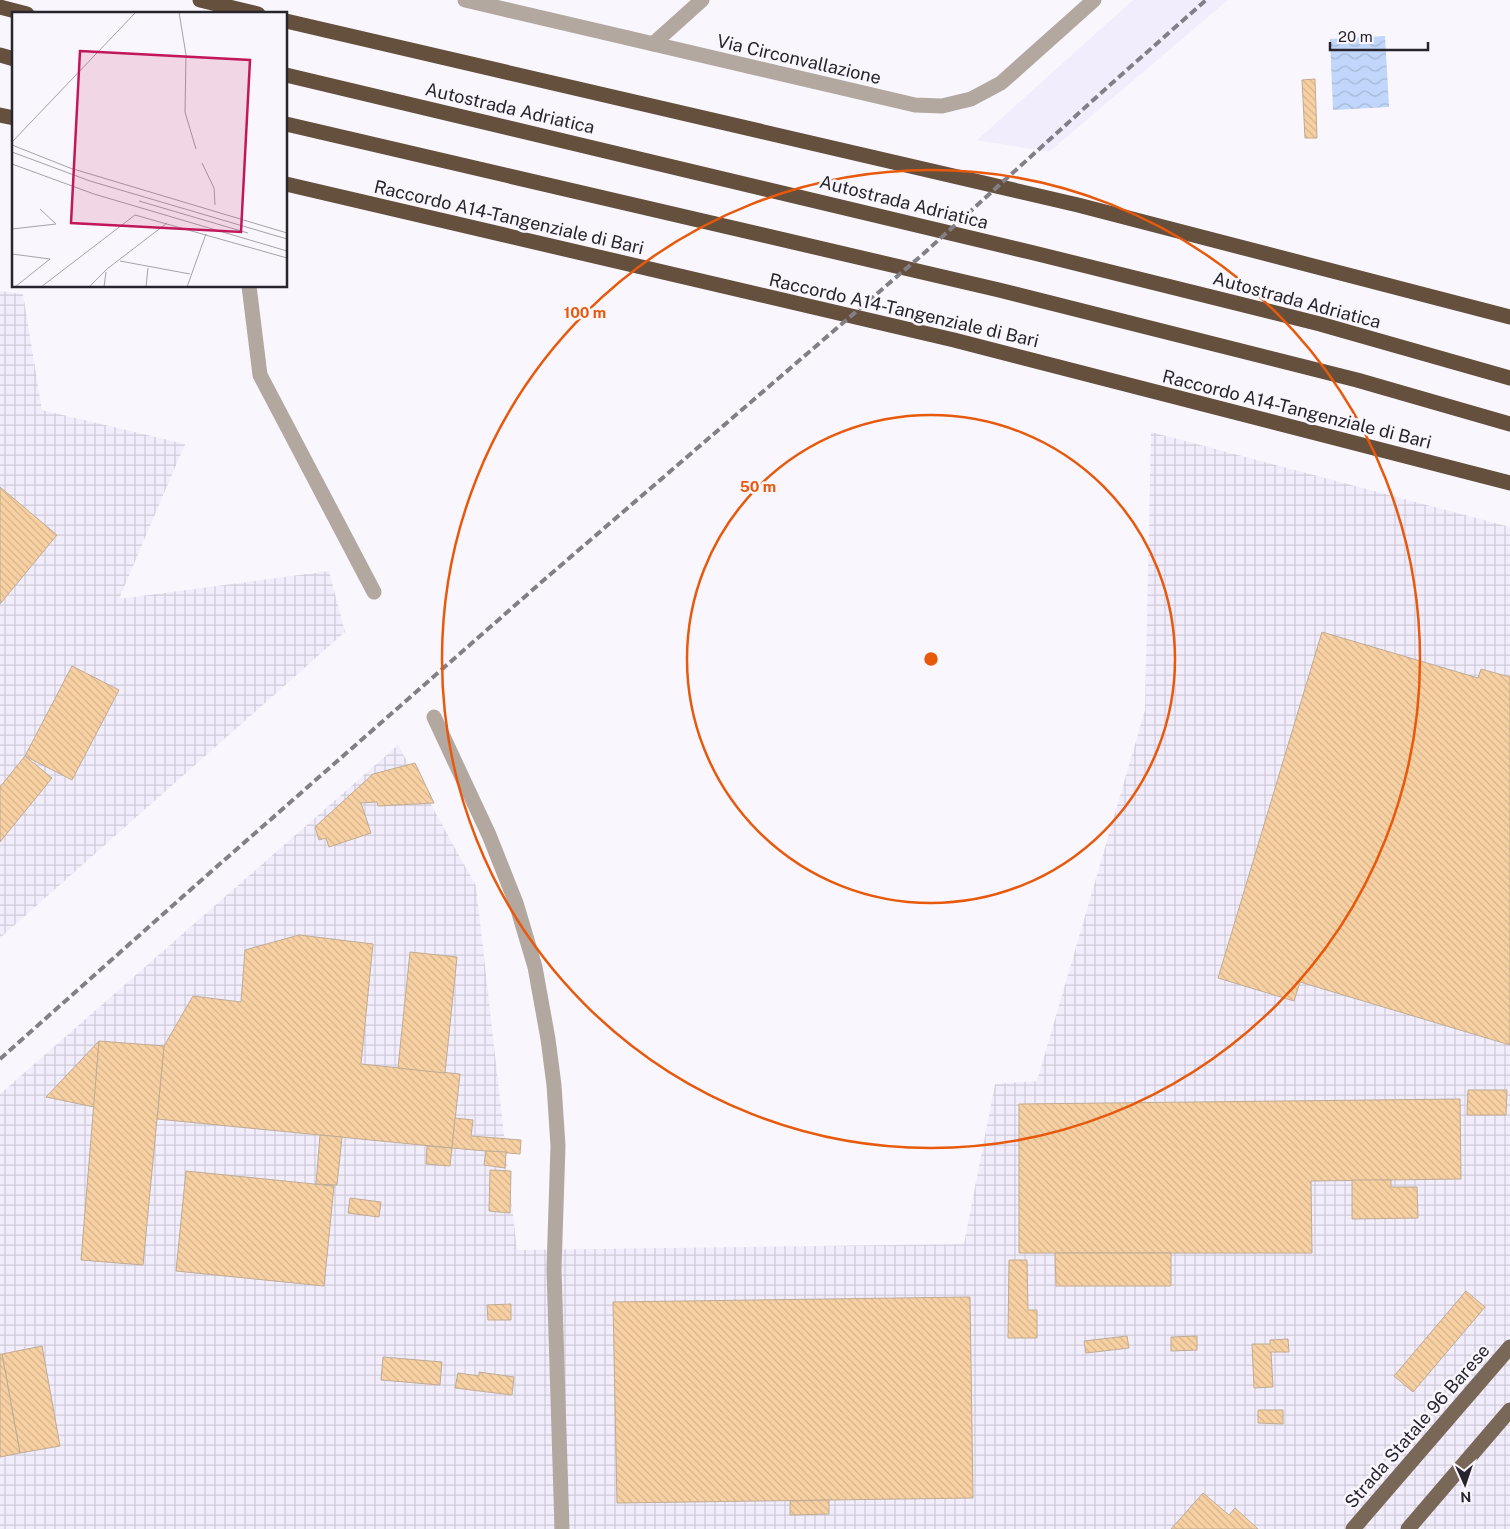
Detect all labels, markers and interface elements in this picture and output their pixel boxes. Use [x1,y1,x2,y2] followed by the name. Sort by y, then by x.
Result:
[12,12,288,288] inset map
[1330,20,1428,52] scale bar
[1338,28,1373,45] text: 20 m
[715,30,883,88] street label: Via Circonvallazione
[423,78,597,138] street label: Autostrada Adriatica
[817,171,991,233] street label: Autostrada Adriatica
[372,176,646,258] street label: Raccordo A14-Tangenziale di Bari
[1211,267,1383,333] street label: Autostrada Adriatica
[767,269,1041,351] street label: Raccordo A14-Tangenziale di Bari
[564,304,606,321] text: 100 m
[1160,365,1434,453] street label: Raccordo A14-Tangenziale di Bari
[740,478,776,495] text: 50 m
[922,650,940,668] centre of rings
[1340,1340,1494,1512] street label: Strada Statale 96 Barese
[1440,1459,1490,1509] north arrow
[1460,1489,1472,1505] text: N

